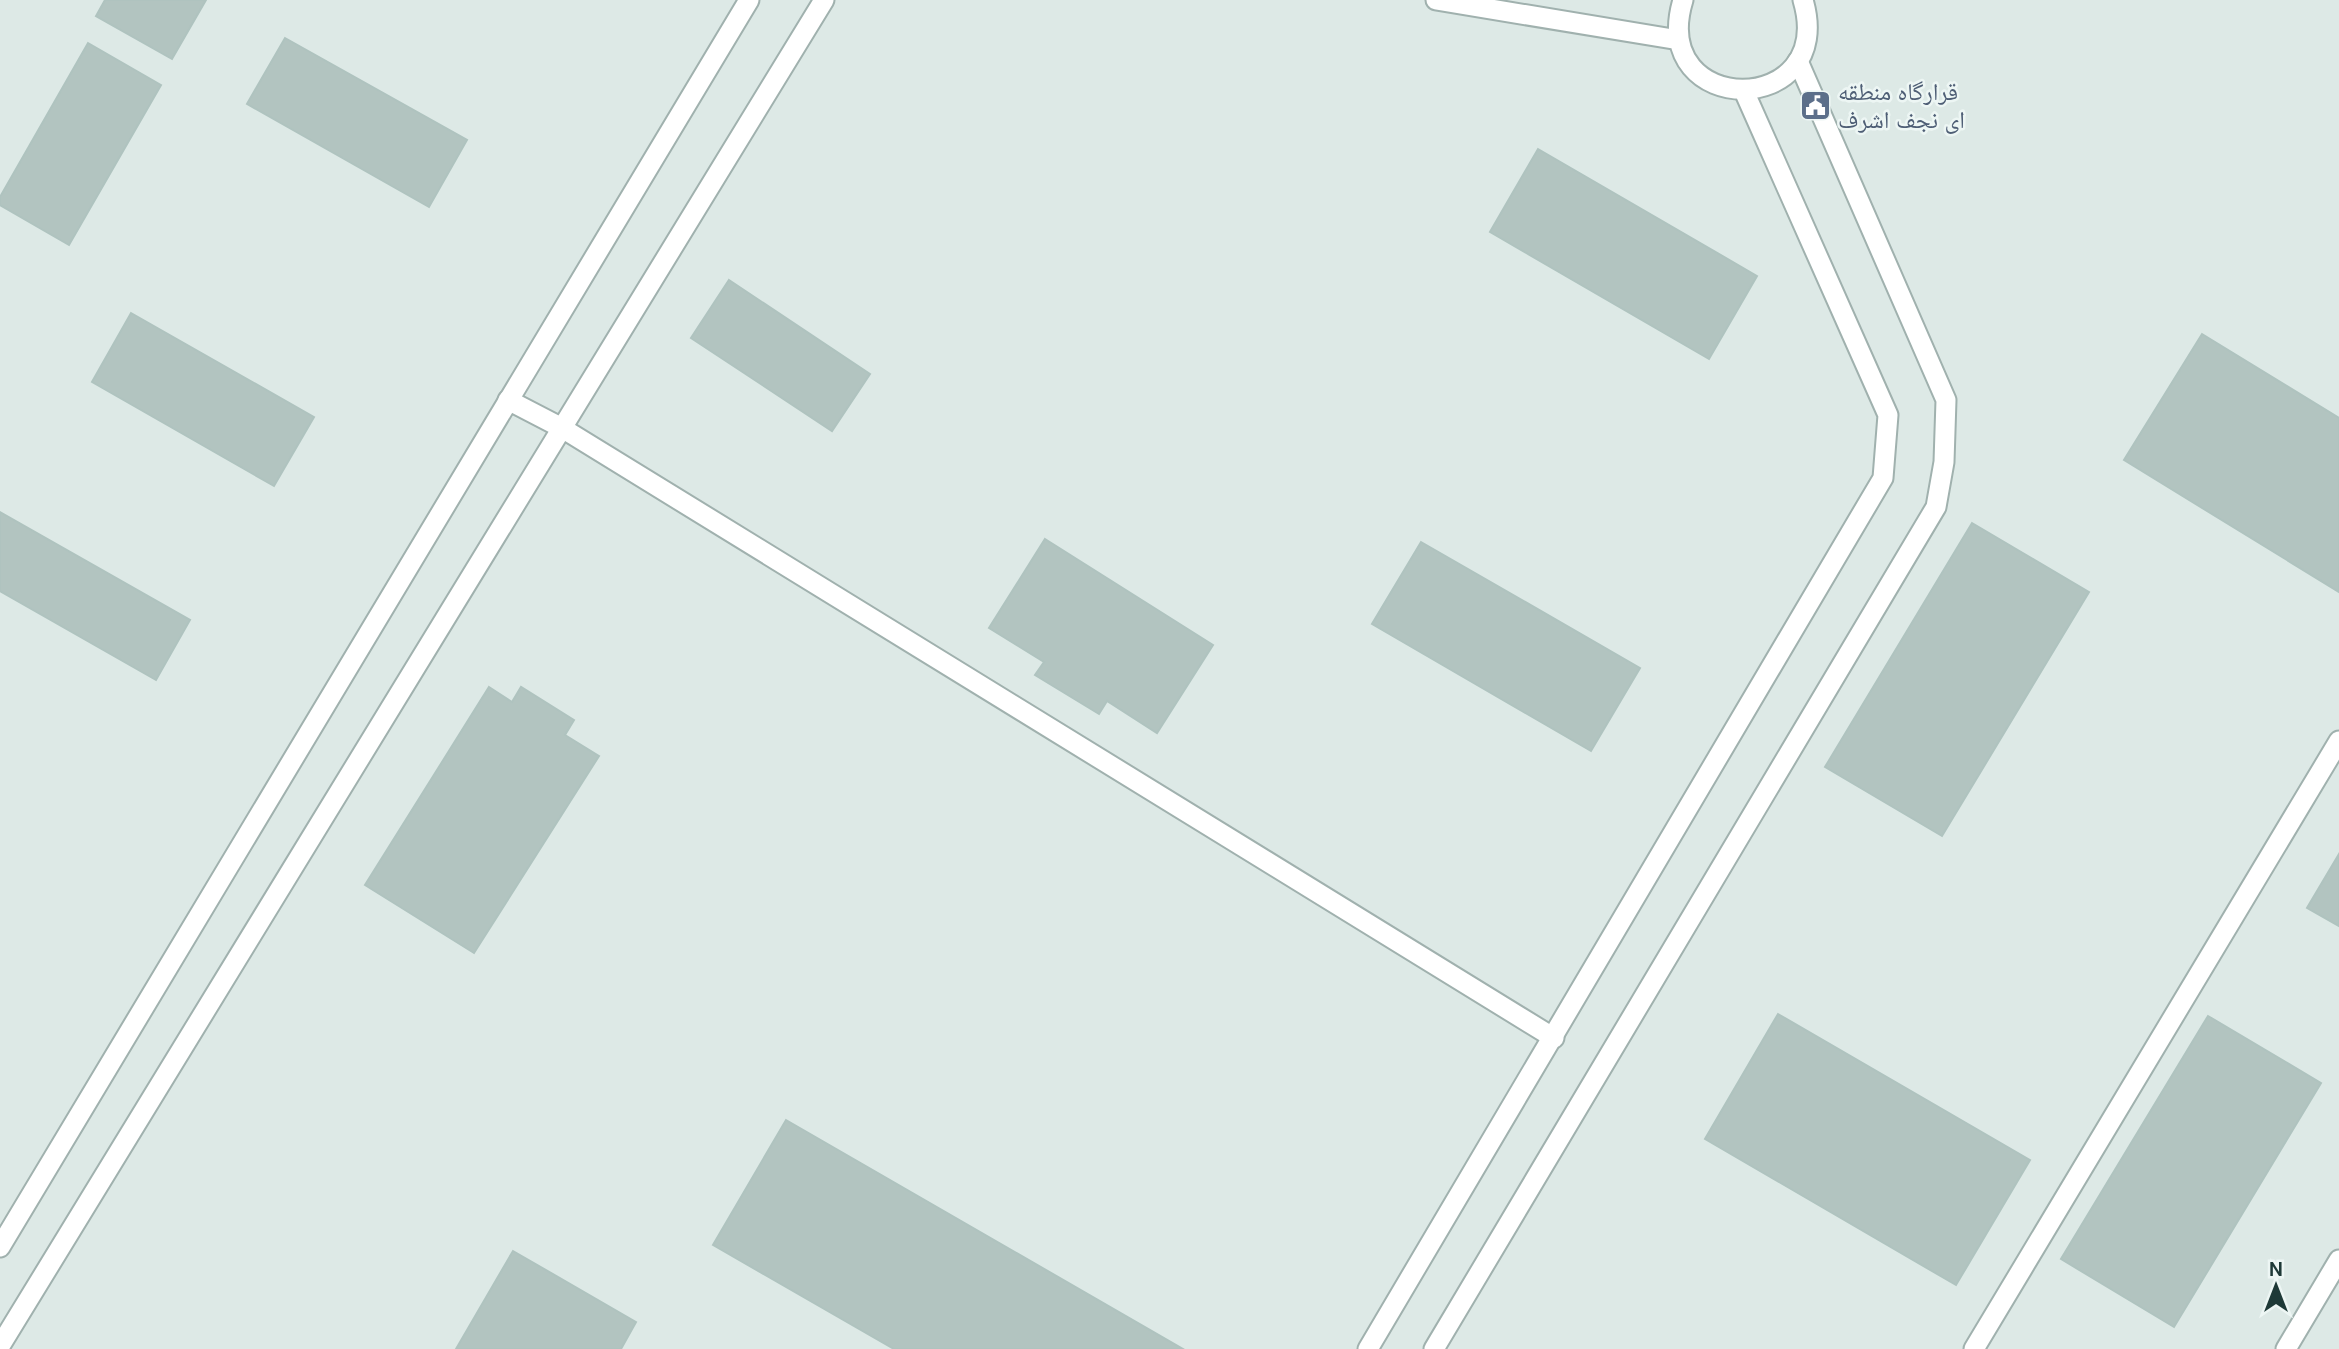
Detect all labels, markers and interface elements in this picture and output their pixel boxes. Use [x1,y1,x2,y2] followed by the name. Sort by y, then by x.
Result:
[1838,76,1965,135] place label: قرارگاه منطقه ای نجف اشرف
[1798,88,1832,122] public building icon: قرارگاه منطقه ای نجف اشرف
[2241,1251,2311,1321] north arrow
[2269,1257,2283,1282] text: N

